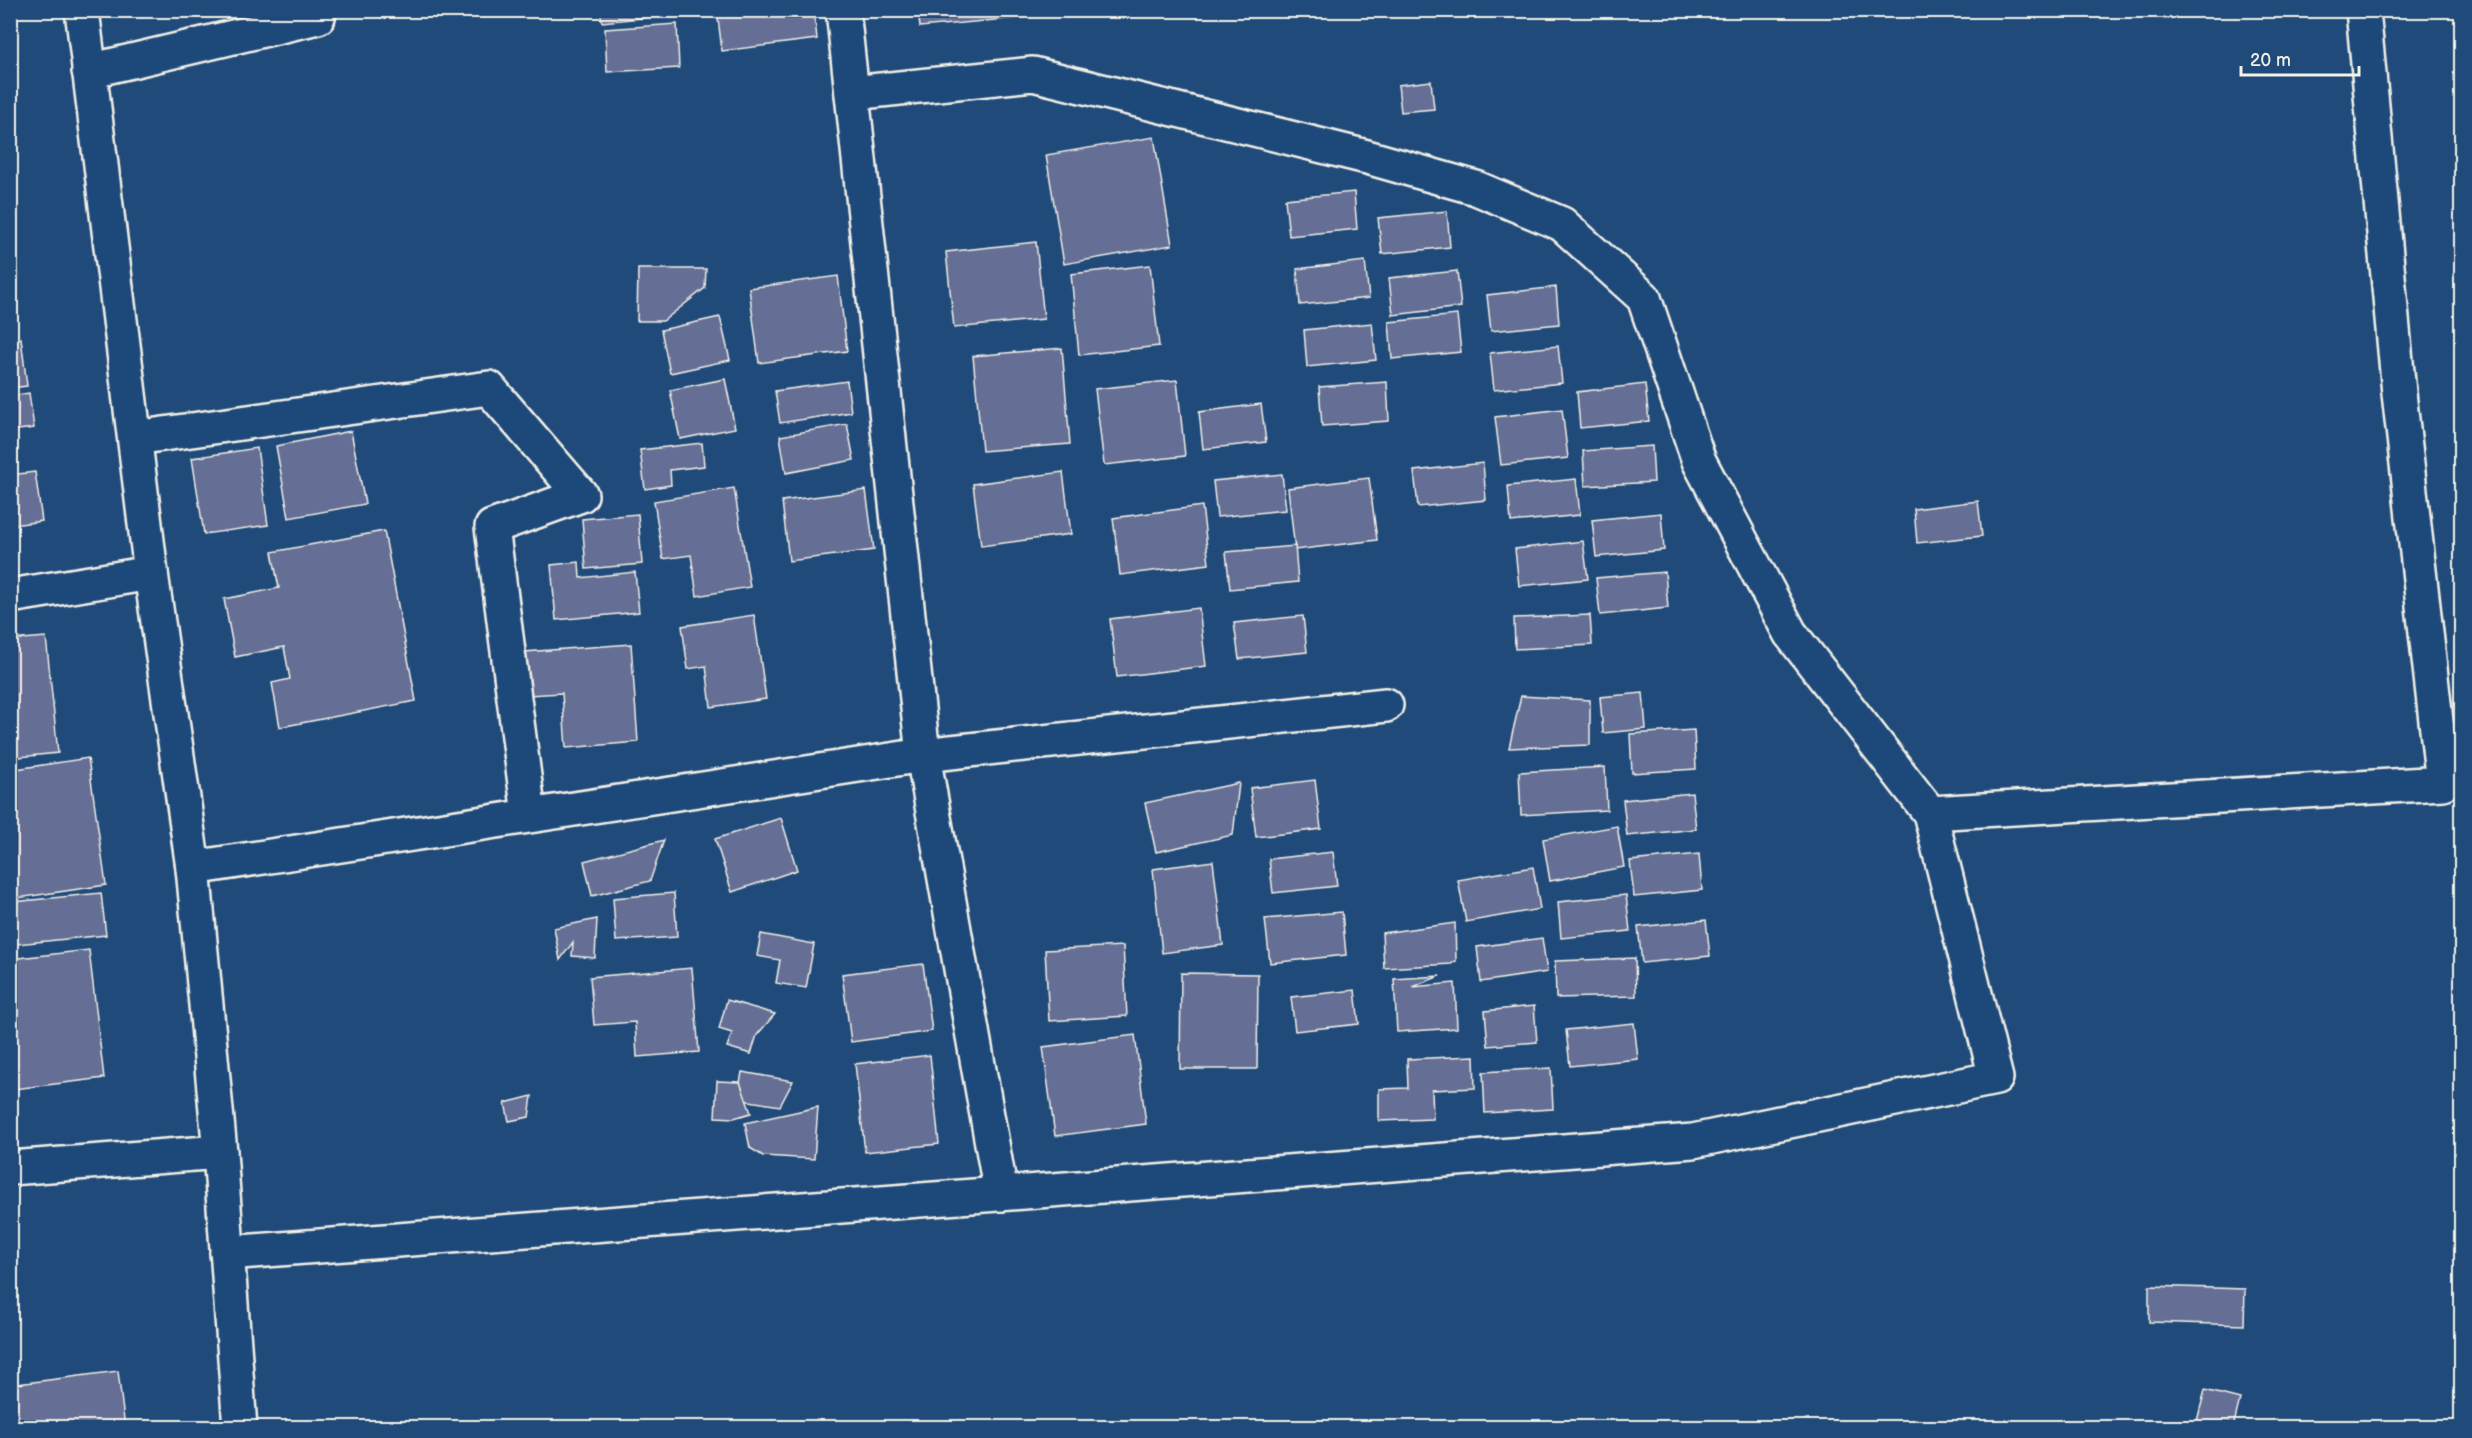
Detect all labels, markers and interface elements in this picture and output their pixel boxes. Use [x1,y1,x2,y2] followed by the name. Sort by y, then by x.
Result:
[2241,39,2360,77] scale bar
[2250,50,2291,71] text: 20 m

